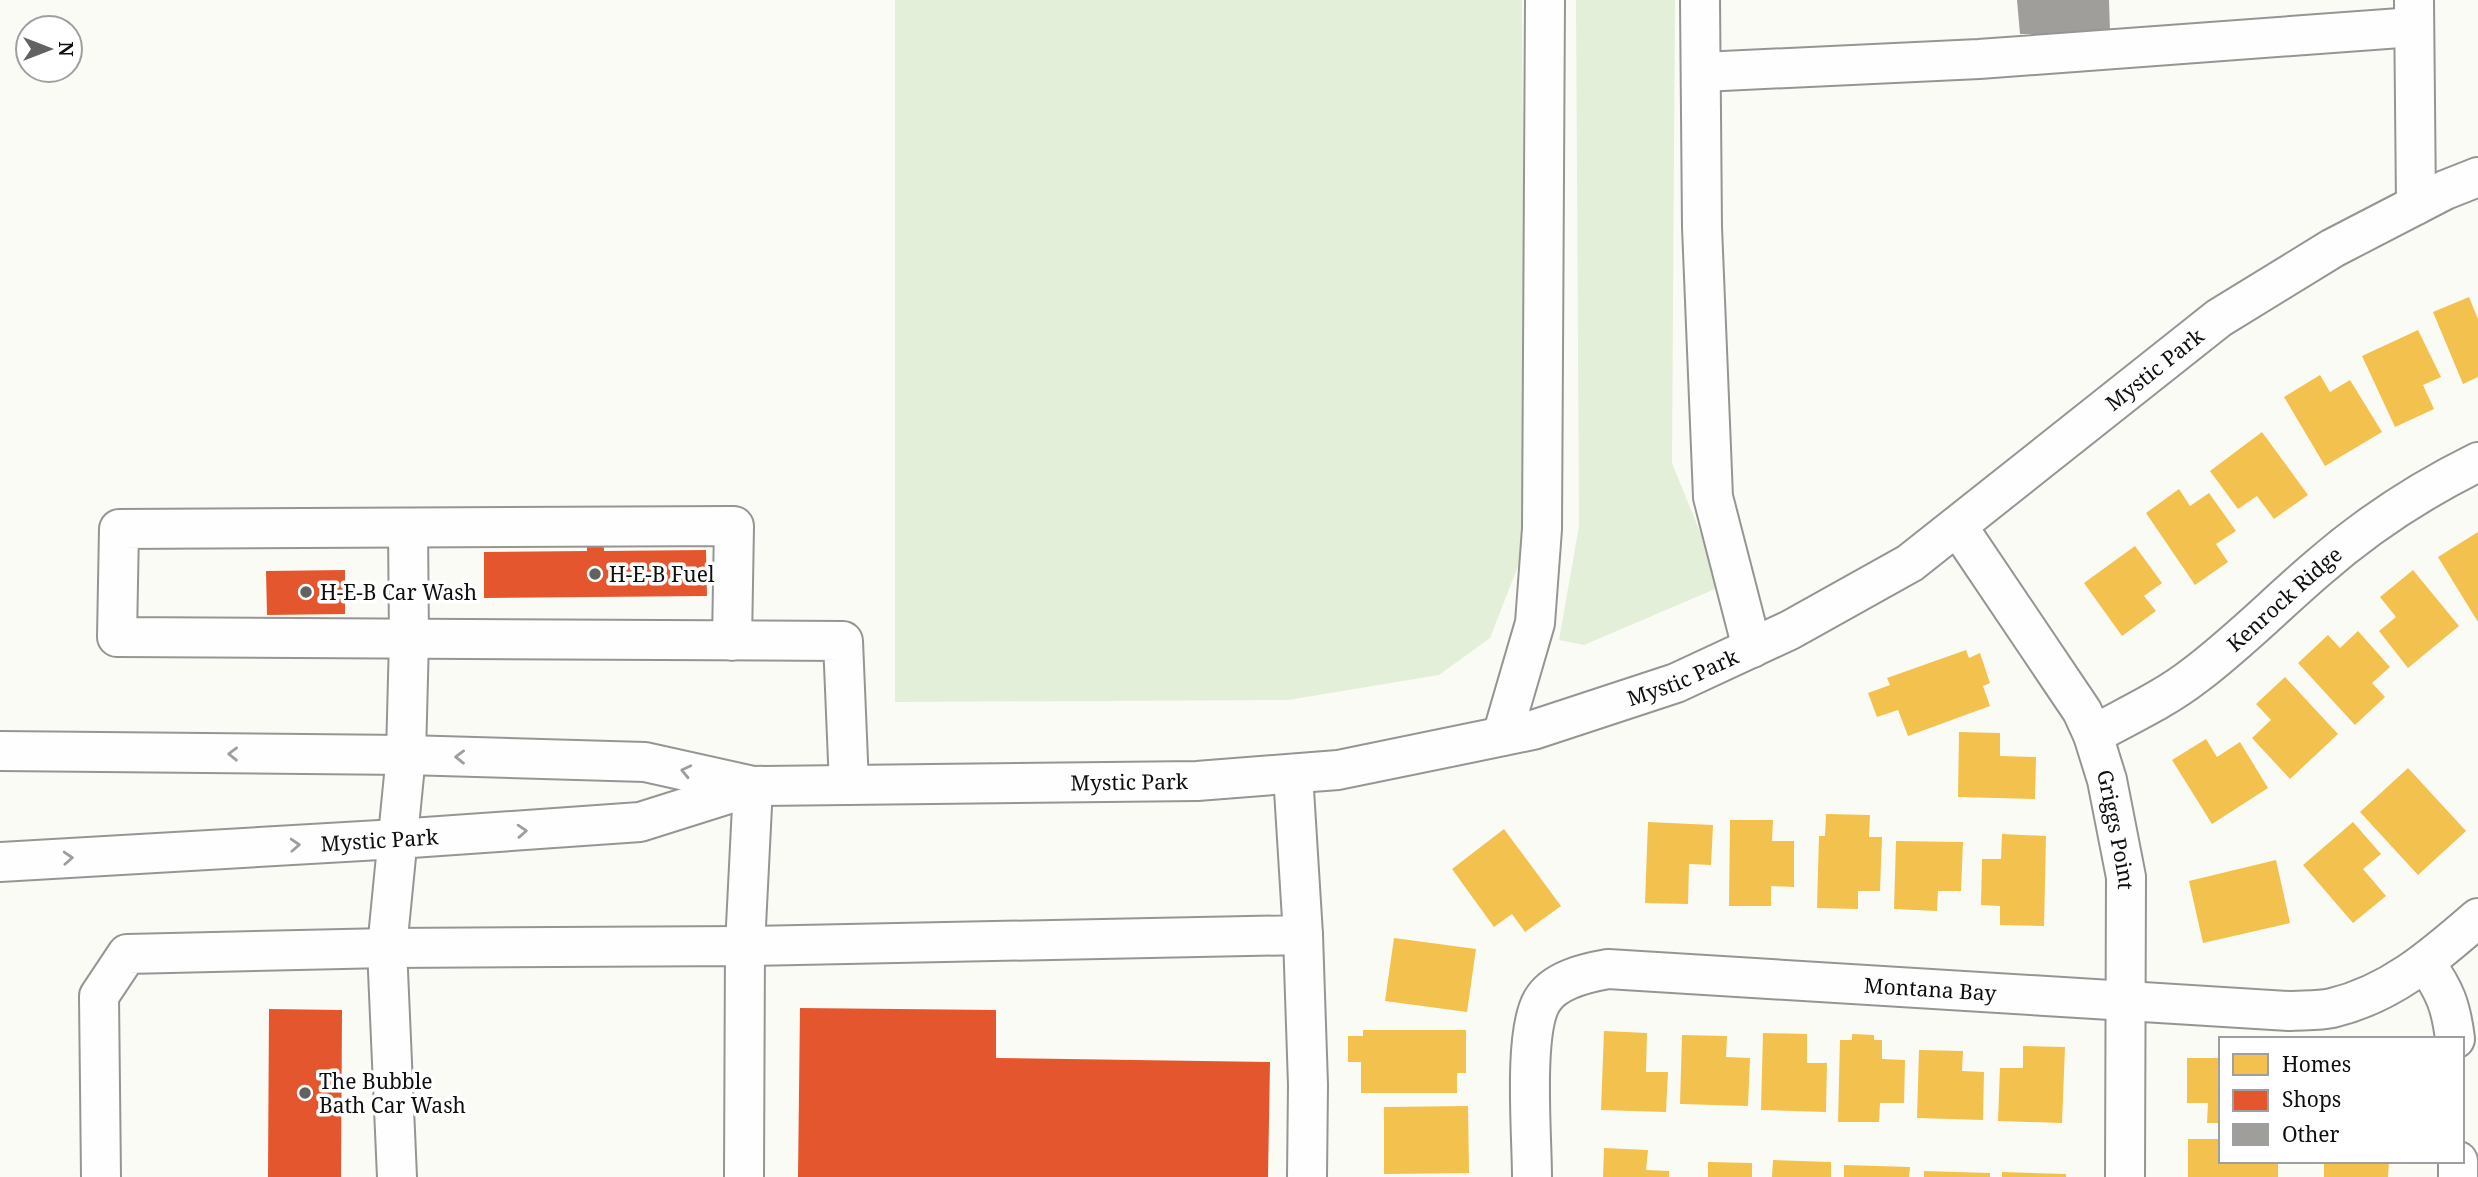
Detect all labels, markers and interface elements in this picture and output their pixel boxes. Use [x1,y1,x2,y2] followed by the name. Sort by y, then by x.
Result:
[14,14,84,84] north arrow
[53,42,79,57] text: N
[2100,321,2210,417] street label: Mystic Park
[2221,540,2348,657] street label: Kenrock Ridge
[609,560,715,588] place label: H-E-B Fuel
[587,566,603,582] marker: H-E-B Fuel
[320,578,477,606] place label: H-E-B Car Wash
[298,584,314,600] marker: H-E-B Car Wash
[1623,642,1743,712] street label: Mystic Park
[227,746,237,762] one-way arrow
[454,749,465,764] one-way arrow
[680,765,692,779] one-way arrow
[2091,766,2141,890] street label: Griggs Point
[1070,767,1189,796] street label: Mystic Park
[320,822,440,857] street label: Mystic Park
[517,823,528,838] one-way arrow
[290,838,301,853] one-way arrow
[63,851,74,866] one-way arrow
[1863,971,1997,1007] street label: Montana Bay
[2219,1037,2464,1163] legend
[2282,1050,2351,1078] text: Homes
[319,1067,466,1119] place label: The Bubble Bath Car Wash
[297,1085,313,1101] marker: The Bubble Bath Car Wash
[2282,1085,2341,1113] text: Shops
[2282,1120,2340,1148] text: Other

